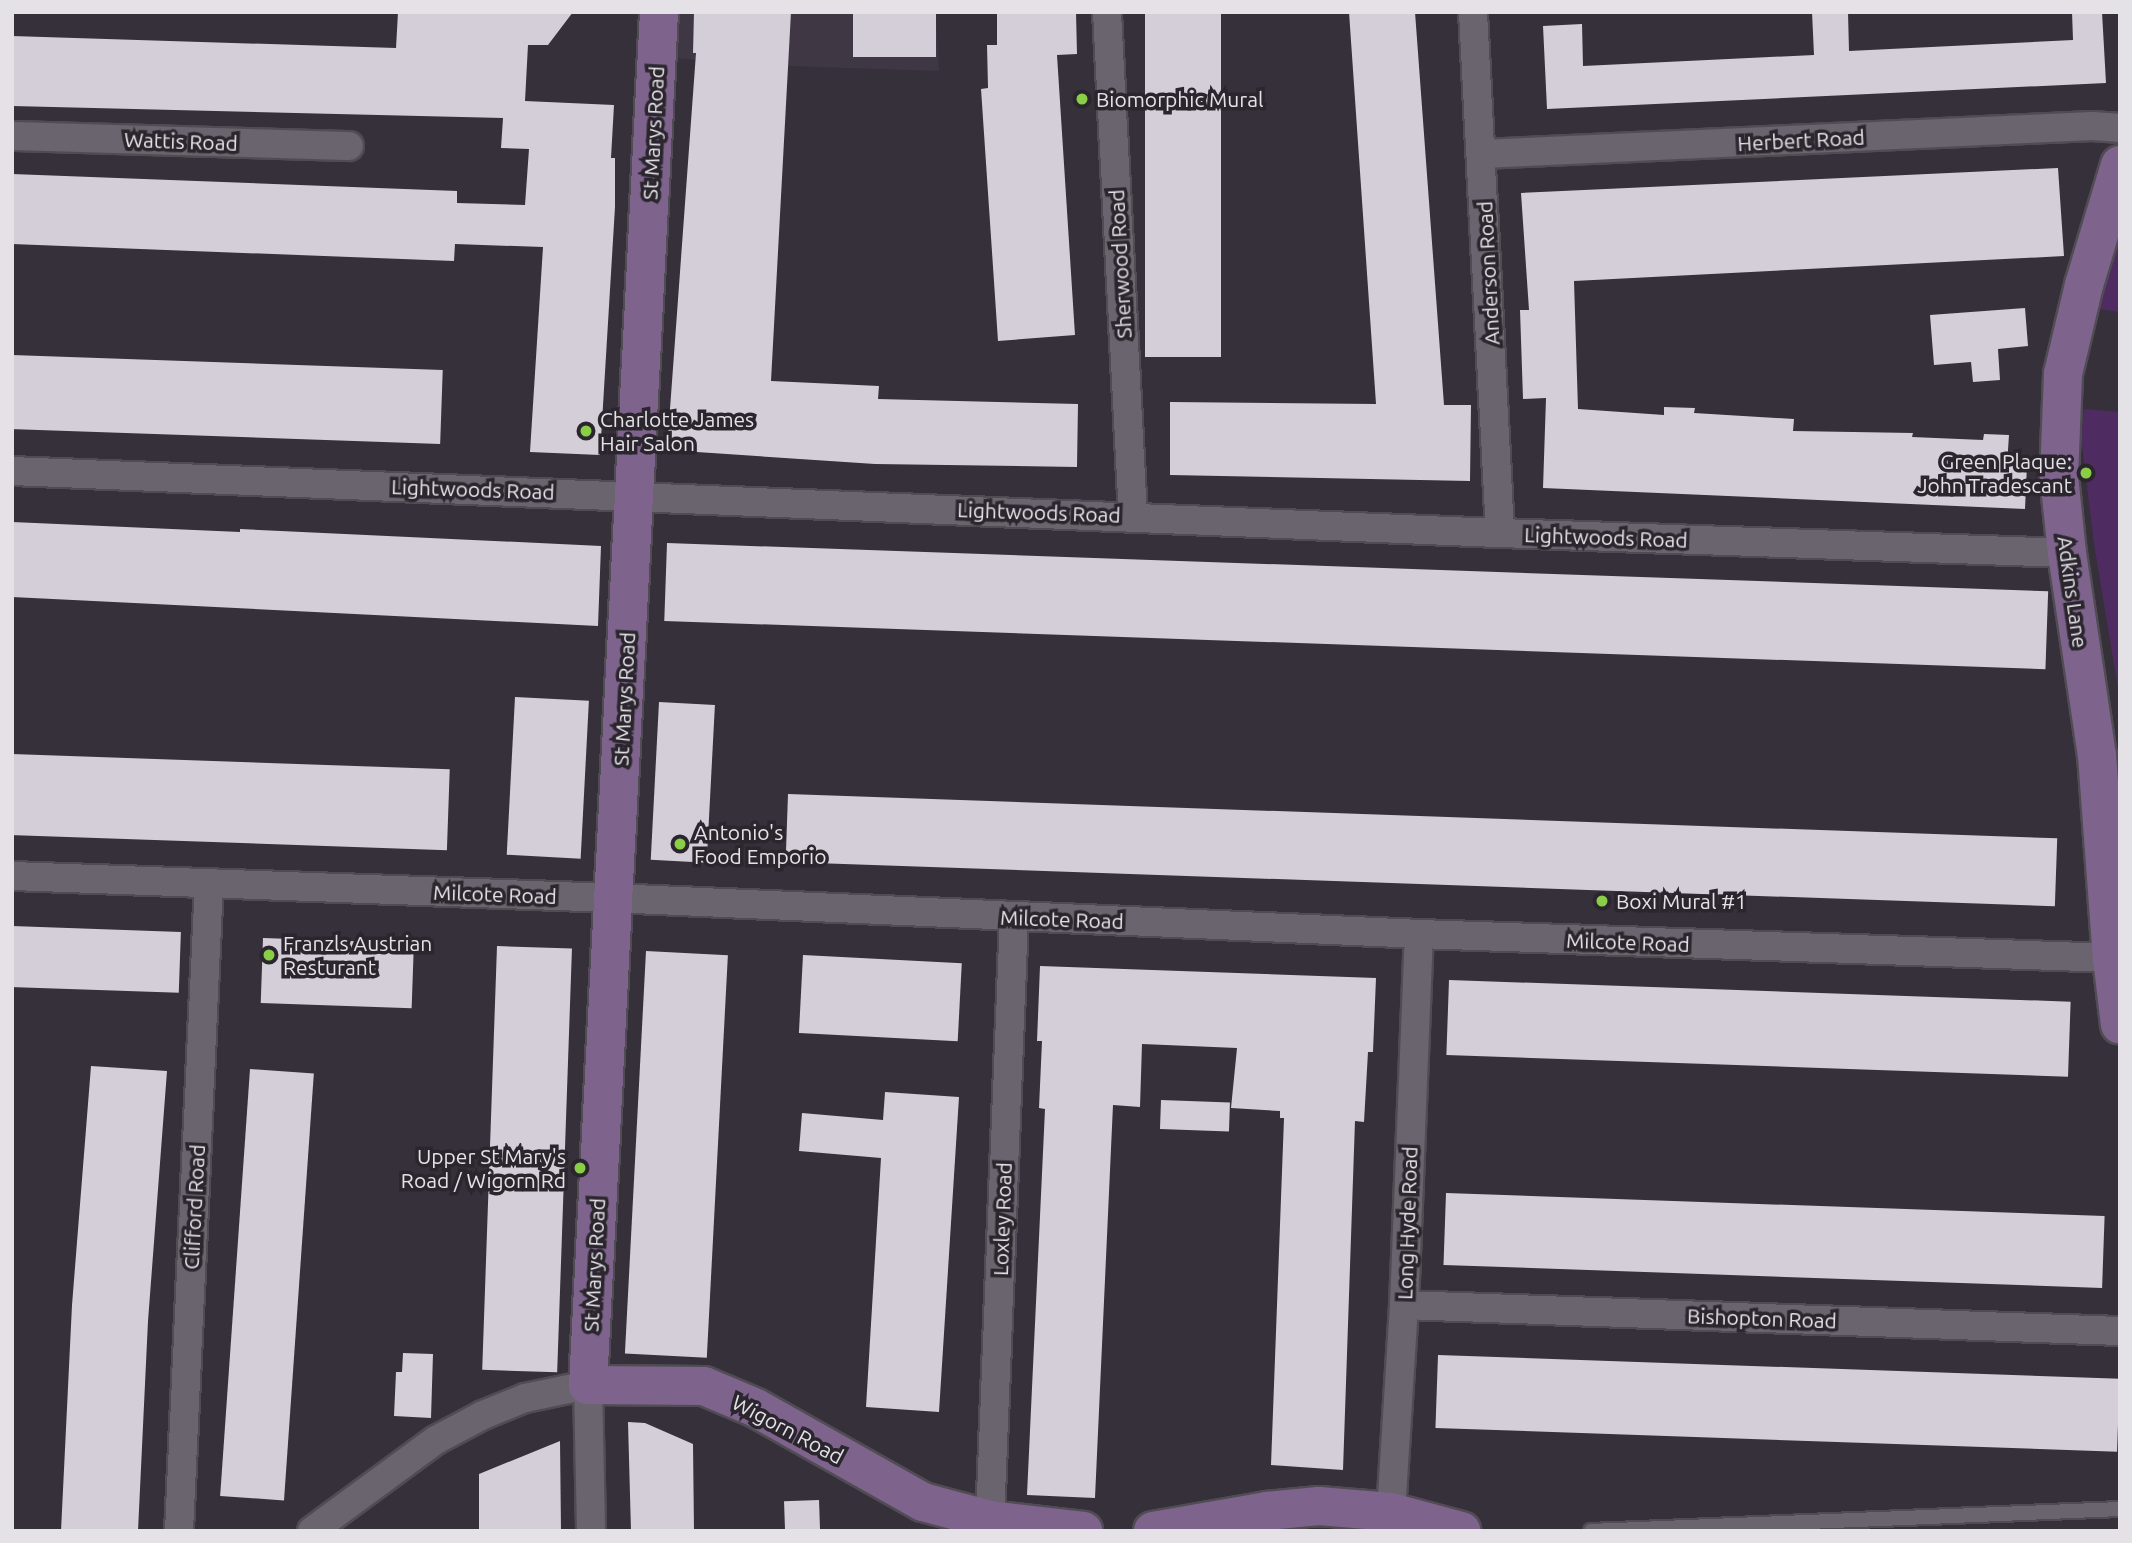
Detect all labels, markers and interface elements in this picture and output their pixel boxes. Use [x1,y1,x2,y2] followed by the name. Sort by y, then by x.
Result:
[637,65,669,201] street label: St Marys Road
[1096,86,1264,112] place label: Biomorphic Mural
[1074,91,1090,107] marker: Biomorphic Mural
[1737,124,1865,156] street label: Herbert Road
[124,126,238,156] street label: Wattis Road
[1104,189,1136,339] street label: Sherwood Road
[1472,200,1504,346] street label: Anderson Road
[600,406,754,456] place label: Charlotte James Hair Salon
[578,423,594,439] marker: Charlotte James Hair Salon
[1917,448,2072,498] place label: Green Plaque: John Tradescant
[2078,465,2094,481] marker: Green Plaque: John Tradescant
[391,474,555,504] street label: Lightwoods Road
[957,497,1121,527] street label: Lightwoods Road
[1524,522,1688,552] street label: Lightwoods Road
[2053,534,2093,650] street label: Adkins Lane
[608,631,640,767] street label: St Marys Road
[694,819,827,869] place label: Antonio's Food Emporio
[672,836,688,852] marker: Antonio's Food Emporio
[433,879,557,909] street label: Milcote Road
[1616,888,1747,914] place label: Boxi Mural #1
[1594,893,1610,909] marker: Boxi Mural #1
[1000,904,1124,934] street label: Milcote Road
[1566,927,1690,957] street label: Milcote Road
[283,930,432,980] place label: Franzls Austrian Resturant
[261,947,277,963] marker: Franzls Austrian Resturant
[401,1143,566,1193] place label: Upper St Mary's Road / Wigorn Rd
[178,1144,210,1270] street label: Clifford Road
[1392,1146,1422,1300] street label: Long Hyde Road
[572,1160,588,1176] marker: Upper St Mary's Road / Wigorn Rd
[987,1162,1017,1276] street label: Loxley Road
[578,1197,610,1333] street label: St Marys Road
[1687,1303,1837,1333] street label: Bishopton Road
[728,1389,848,1469] street label: Wigorn Road

